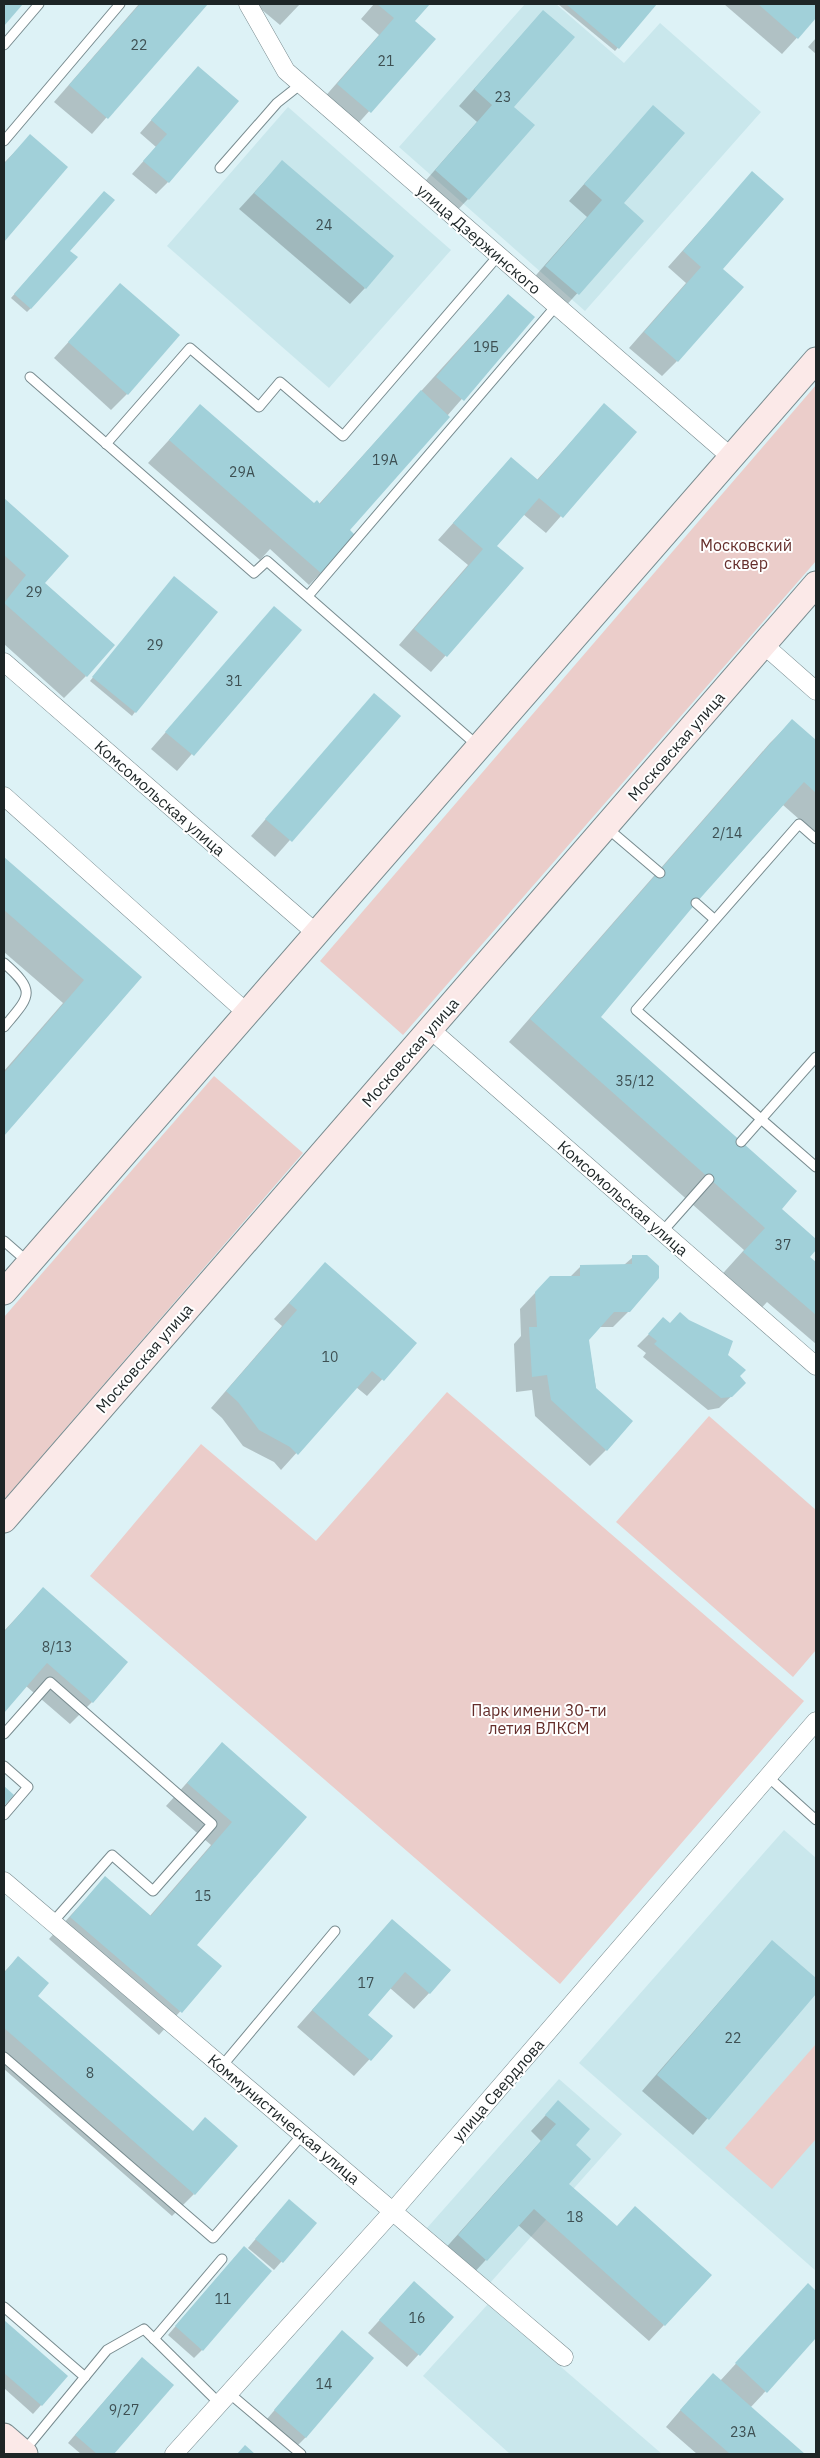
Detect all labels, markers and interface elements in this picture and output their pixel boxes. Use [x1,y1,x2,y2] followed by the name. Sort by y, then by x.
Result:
[131,36,147,54] house number: 22
[378,52,394,70] house number: 21
[495,88,511,106] house number: 23
[413,180,545,298] street label: улица Дзержинского
[316,216,332,234] house number: 24
[473,338,499,356] house number: 19Б
[372,451,398,469] house number: 19А
[229,463,255,481] house number: 29А
[700,535,792,573] park label: Московский сквер
[26,583,42,601] house number: 29
[147,636,163,654] house number: 29
[226,672,242,690] house number: 31
[623,687,729,805] street label: Московская улица
[91,736,230,860] street label: Комсомольская улица
[712,824,742,842] house number: 2/14
[357,993,463,1111] street label: Московская улица
[616,1072,654,1090] house number: 35/12
[554,1136,693,1260] street label: Комсомольская улица
[775,1236,791,1254] house number: 37
[91,1299,197,1417] street label: Московская улица
[322,1348,338,1366] house number: 10
[42,1638,72,1656] house number: 8/13
[471,1700,607,1738] park label: Парк имени 30-ти летия ВЛКСМ
[195,1887,211,1905] house number: 15
[358,1974,374,1992] house number: 17
[725,2029,741,2047] house number: 22
[448,2034,548,2146] street label: улица Свердлова
[204,2049,365,2189] street label: Коммунистическая улица
[86,2064,94,2082] house number: 8
[567,2208,583,2226] house number: 18
[215,2290,231,2308] house number: 11
[409,2309,425,2327] house number: 16
[316,2375,332,2393] house number: 14
[109,2401,139,2419] house number: 9/27
[730,2423,756,2441] house number: 23А

